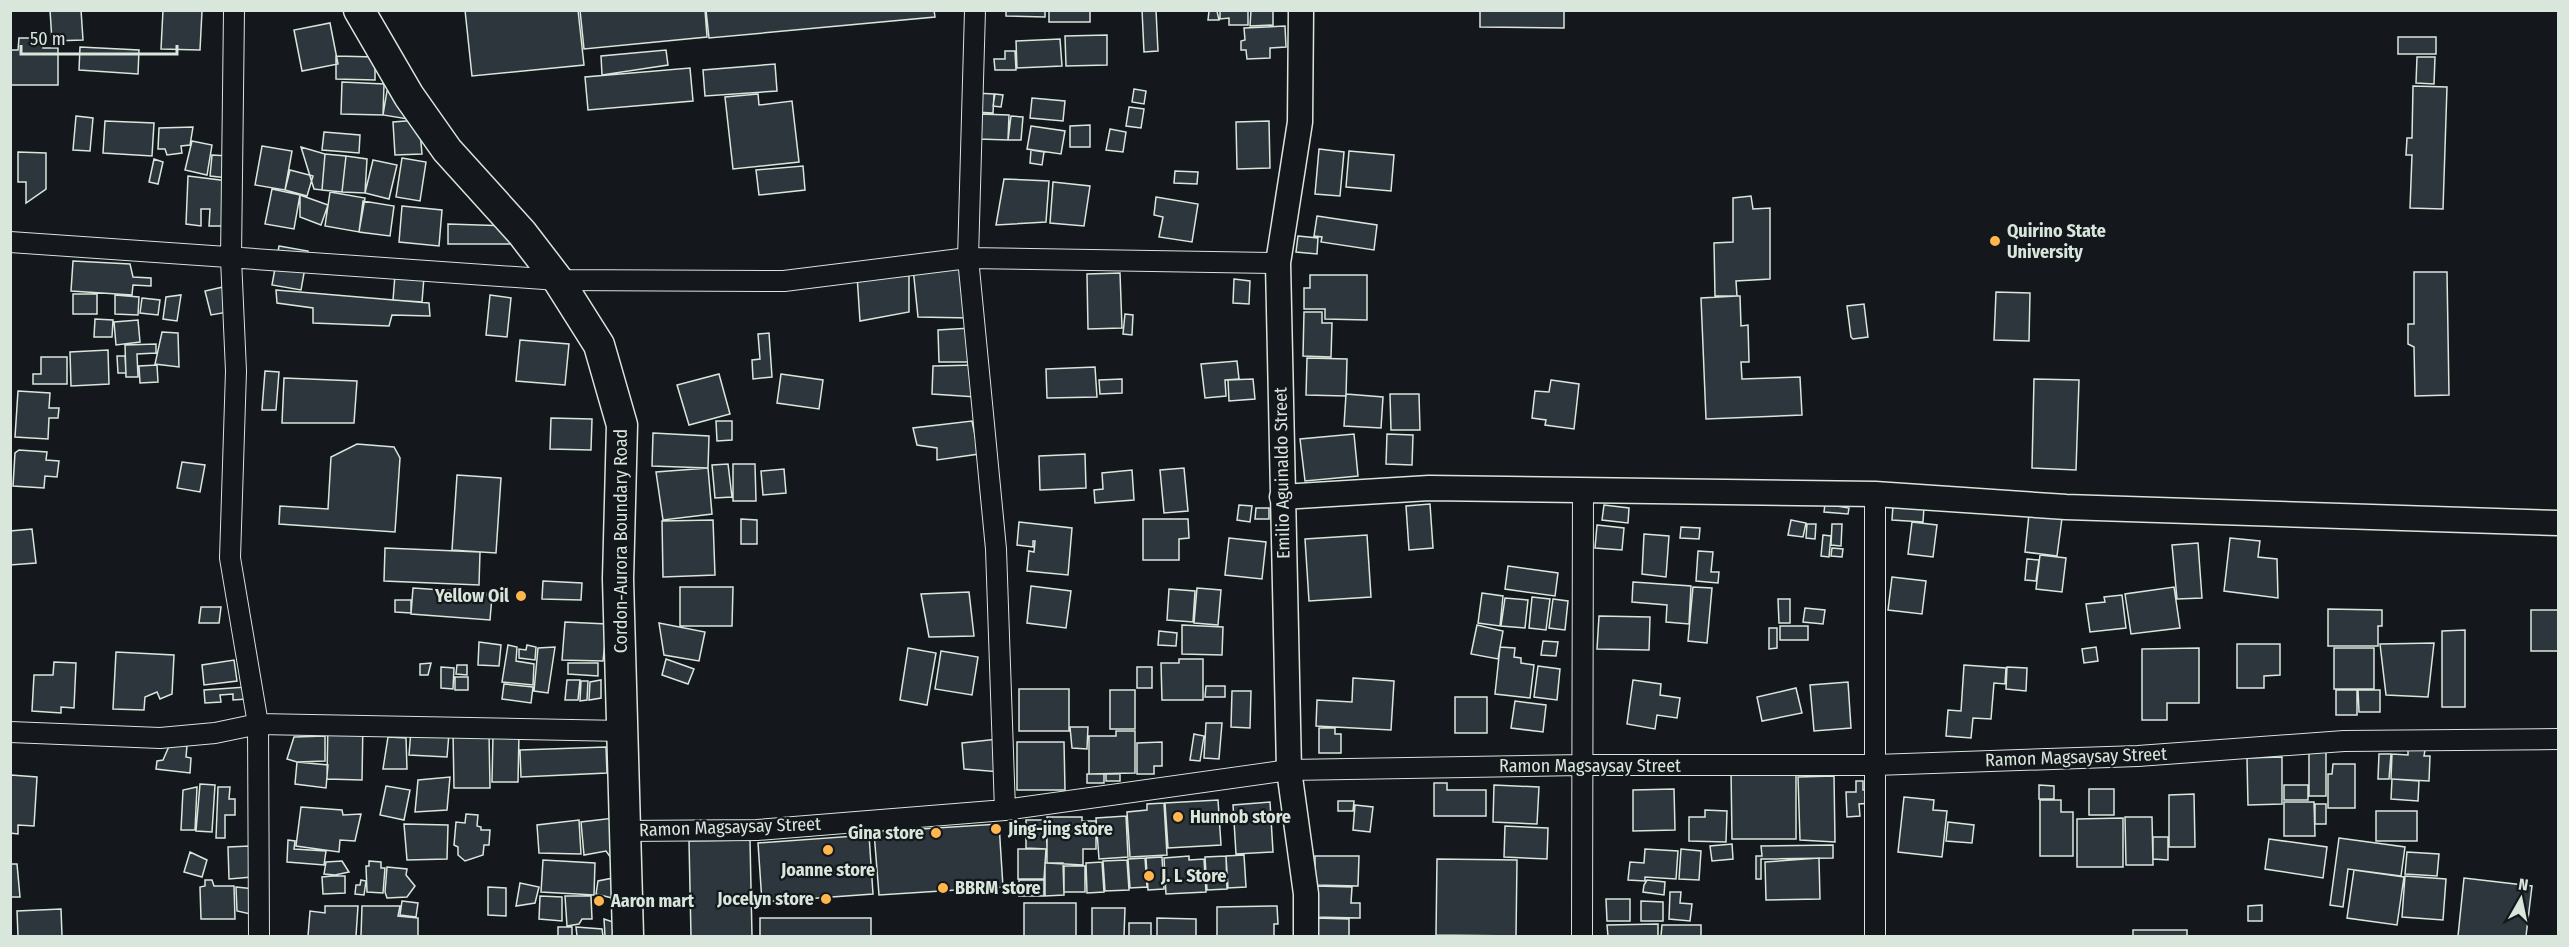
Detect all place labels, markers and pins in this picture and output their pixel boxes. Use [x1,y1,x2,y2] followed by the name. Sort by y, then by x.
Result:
[2007,220,2106,263] place label: Quirino State University
[1988,234,2002,248] marker: Quirino State University
[434,585,509,607] place label: Yellow Oil
[514,589,528,603] marker: Yellow Oil
[1190,806,1291,828] place label: Hunnob store
[1171,810,1185,824] marker: Hunnob store
[1007,818,1113,840] place label: Jing-jing store
[848,822,924,844] place label: Gina store
[989,822,1003,836] marker: Jing-jing store
[929,826,943,840] marker: Gina store
[821,843,835,857] marker: Joanne store
[780,859,875,881] place label: Joanne store
[1160,865,1226,887] place label: J. L Store
[1142,869,1156,883] marker: J. L Store
[955,877,1041,899] place label: BBRM store
[936,881,950,895] marker: BBRM store
[716,888,814,910] place label: Jocelyn store
[610,890,695,912] place label: Aaron mart
[819,892,833,906] marker: Jocelyn store
[592,894,606,908] marker: Aaron mart

